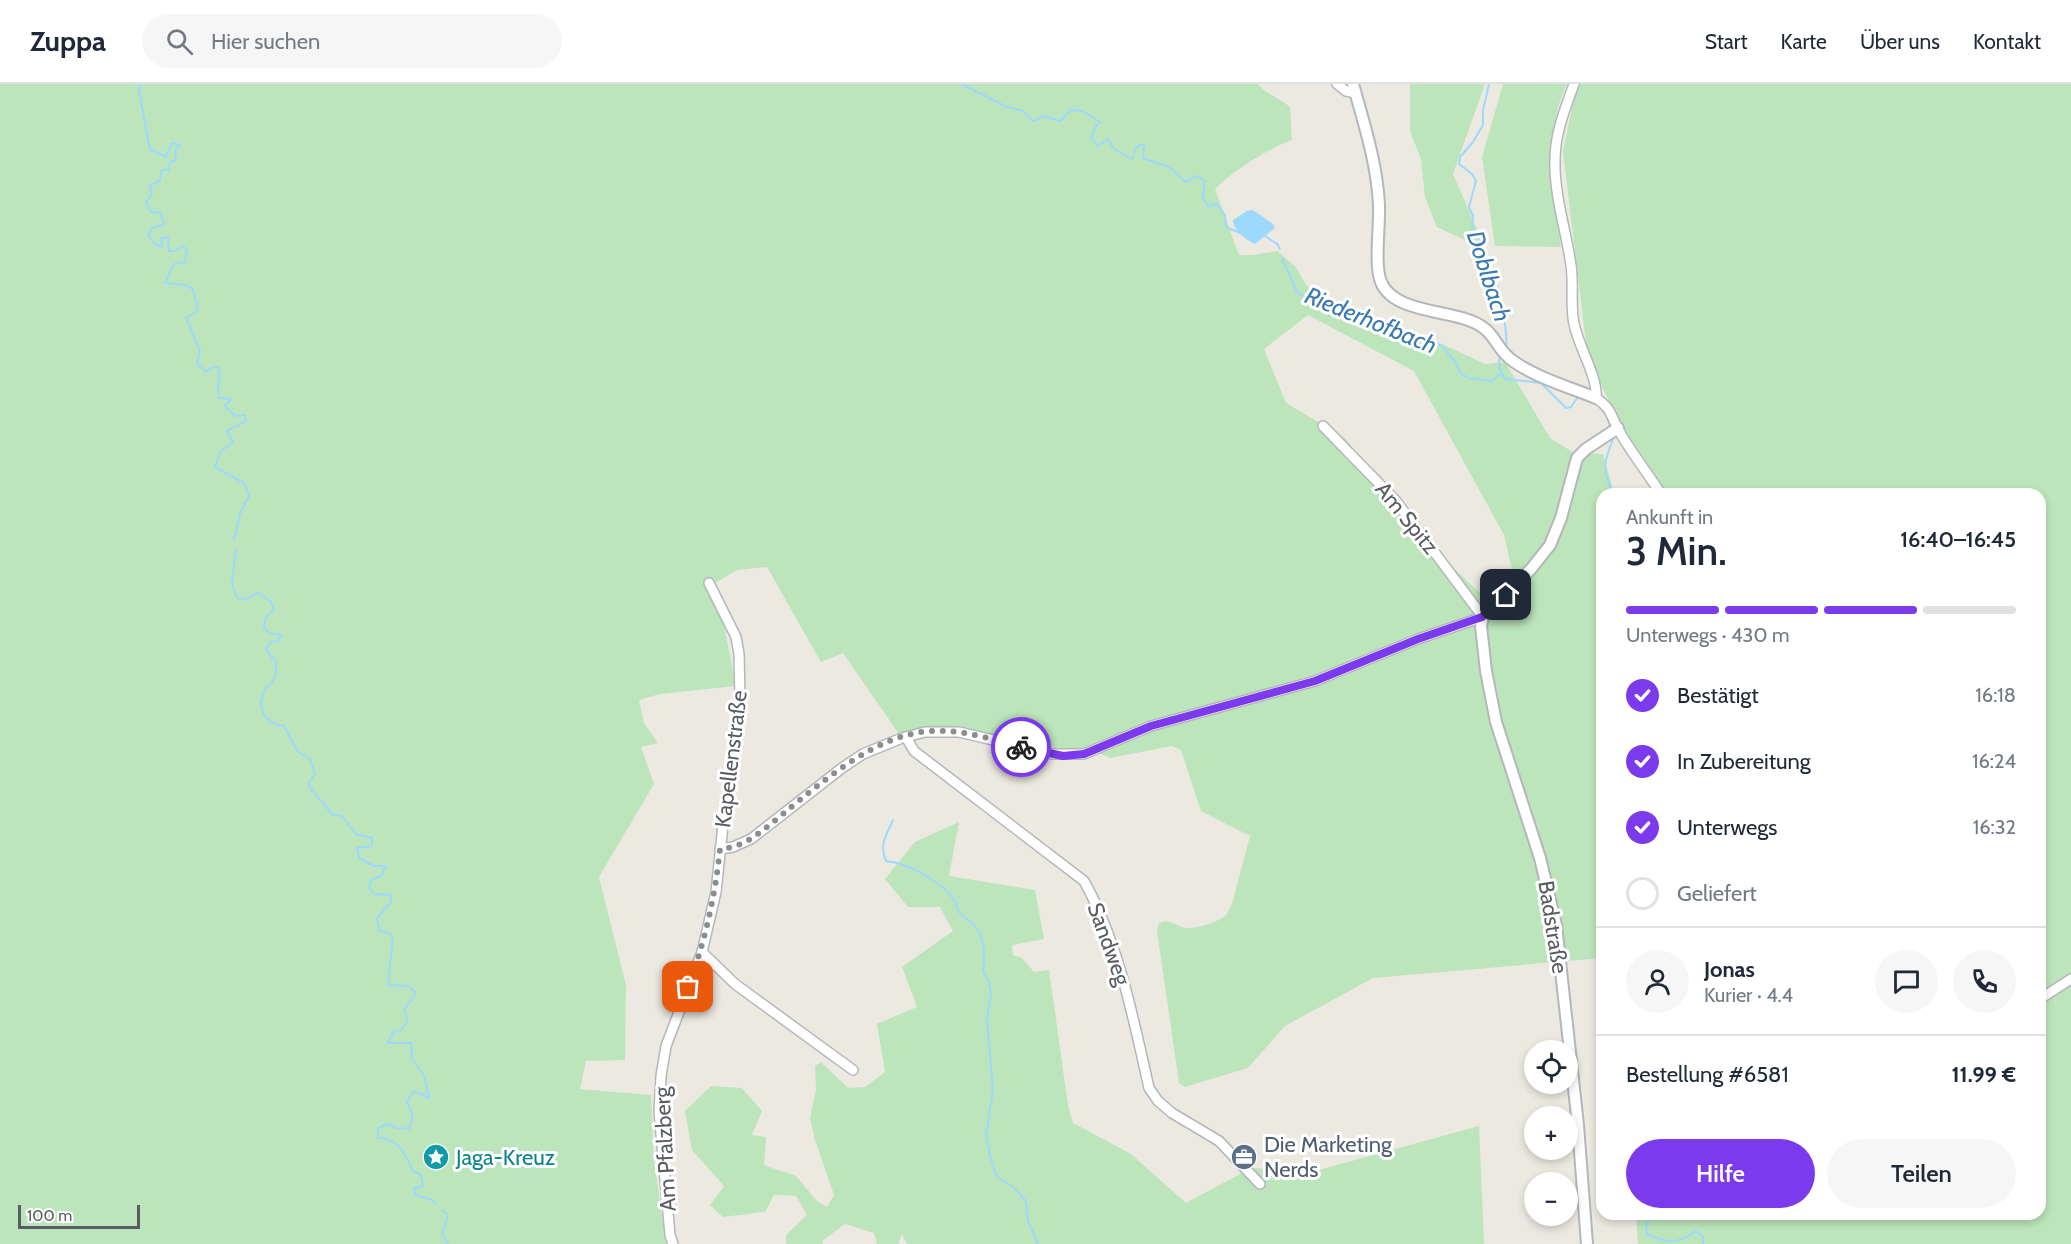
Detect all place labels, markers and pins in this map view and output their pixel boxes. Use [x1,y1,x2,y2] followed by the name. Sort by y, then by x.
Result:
[1480,569,1531,620] pin
[662,961,713,1012] pin
[1264,1131,1393,1183] place label: Die Marketing Nerds
[421,1142,451,1172] place icon: Jaga-Kreuz
[1229,1142,1259,1172] office icon: Die Marketing Nerds
[455,1144,555,1171] place label: Jaga-Kreuz

